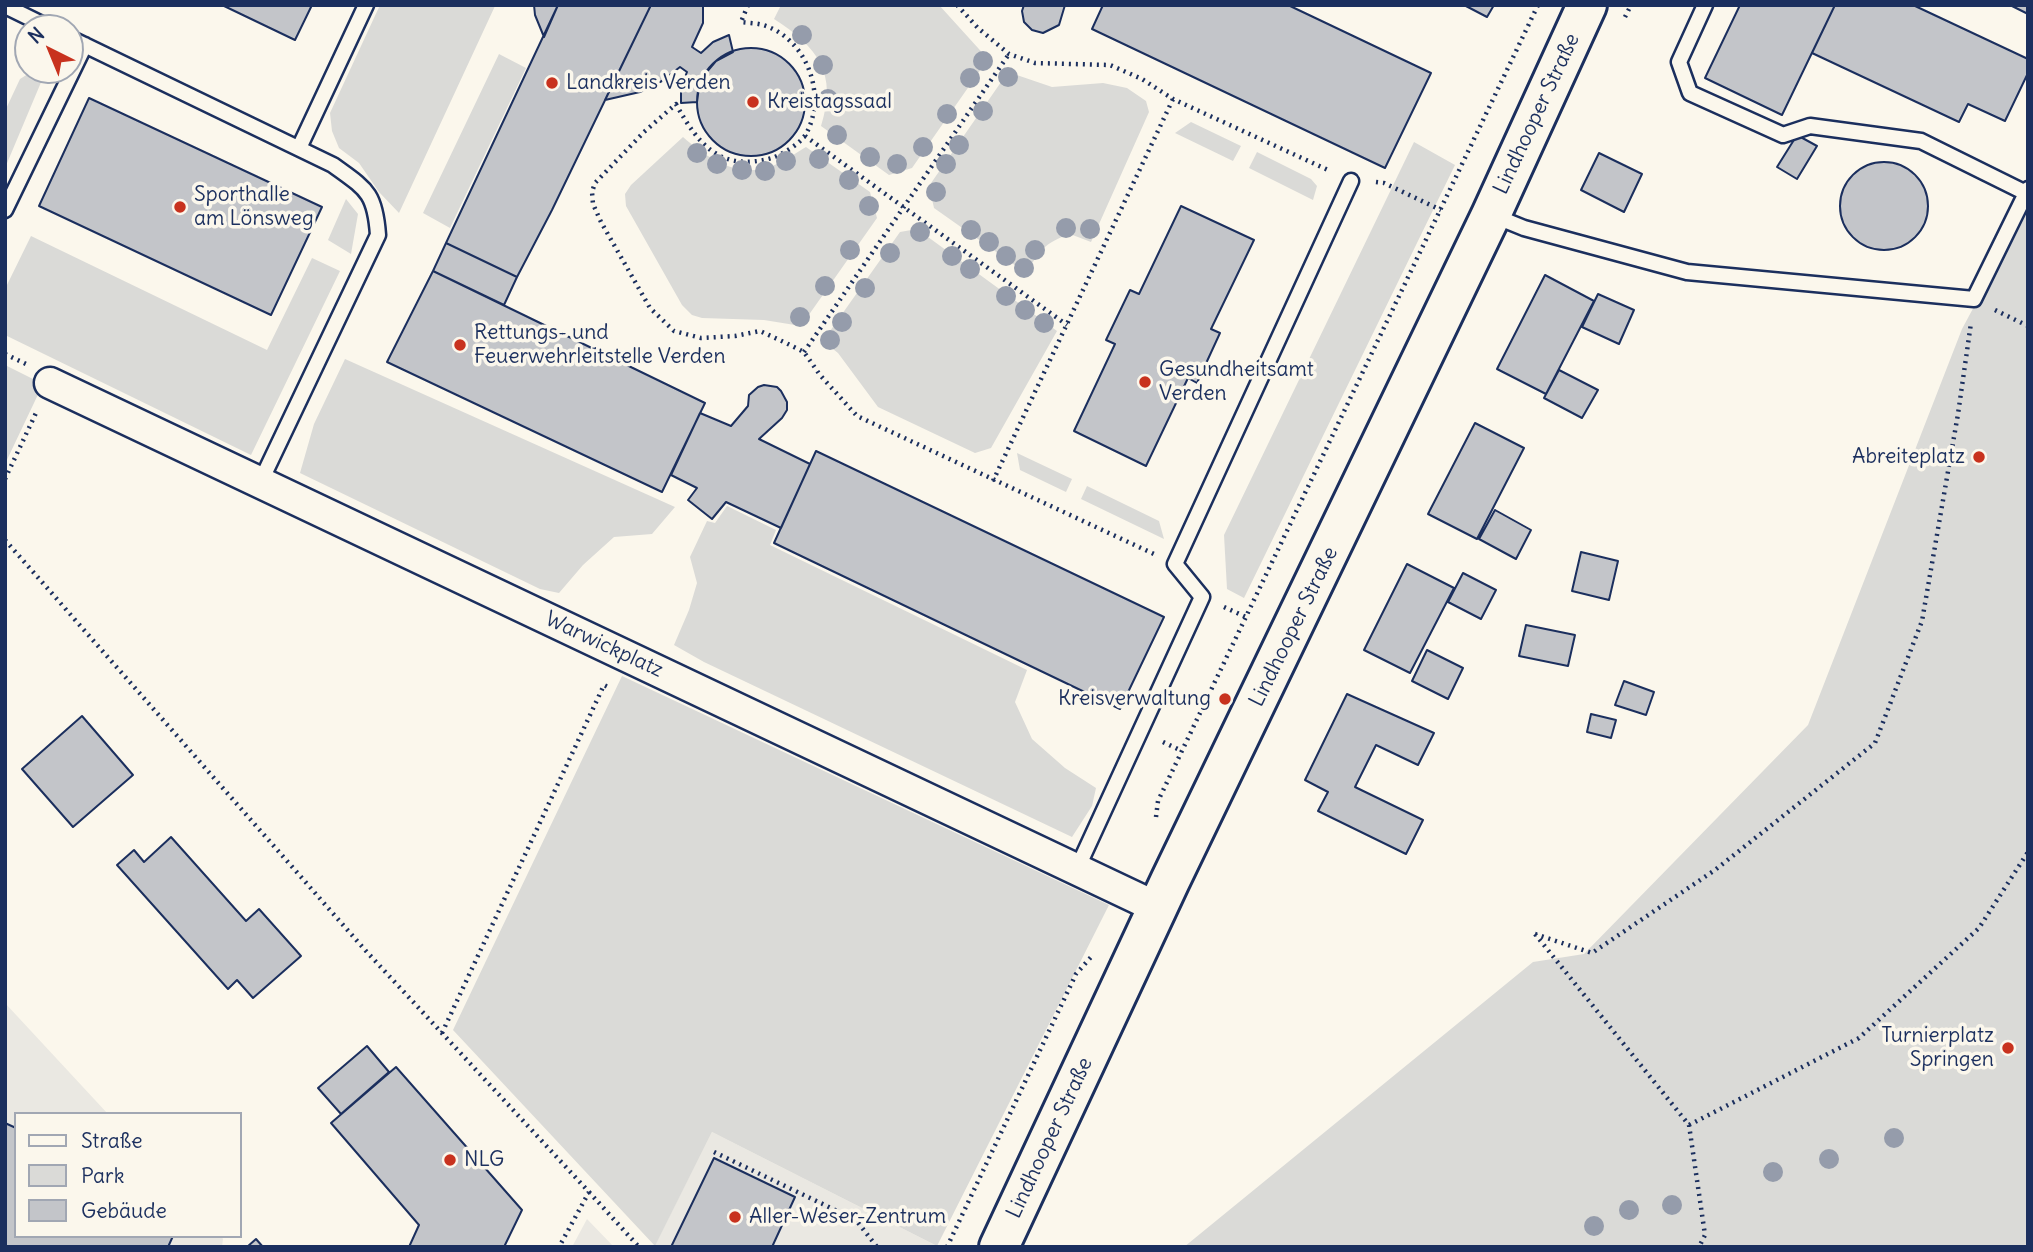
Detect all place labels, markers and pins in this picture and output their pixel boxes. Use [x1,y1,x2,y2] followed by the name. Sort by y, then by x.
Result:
[566,70,731,96] place label: Landkreis Verden
[544,75,560,91] marker: Landkreis Verden
[767,89,892,115] place label: Kreistagssaal
[745,94,761,110] marker: Kreistagssaal
[194,182,314,232] place label: Sporthalle am Lönsweg
[172,199,188,215] marker: Sporthalle am Lönsweg
[474,320,726,370] place label: Rettungs- und Feuerwehrleitstelle Verden
[452,337,468,353] marker: Rettungs- und Feuerwehrleitstelle Verden
[1159,357,1314,407] place label: Gesundheitsamt Verden
[1137,374,1153,390] marker: Gesundheitsamt Verden
[1852,444,1965,470] place label: Abreiteplatz
[1971,449,1987,465] marker: Abreiteplatz
[1058,686,1211,712] place label: Kreisverwaltung
[1217,691,1233,707] marker: Kreisverwaltung
[1881,1023,1994,1073] place label: Turnierplatz Springen
[2000,1040,2016,1056] marker: Turnierplatz Springen
[464,1147,504,1173] place label: NLG
[442,1152,458,1168] marker: NLG
[749,1204,946,1230] place label: Aller-Weser-Zentrum
[727,1209,743,1225] marker: Aller-Weser-Zentrum

